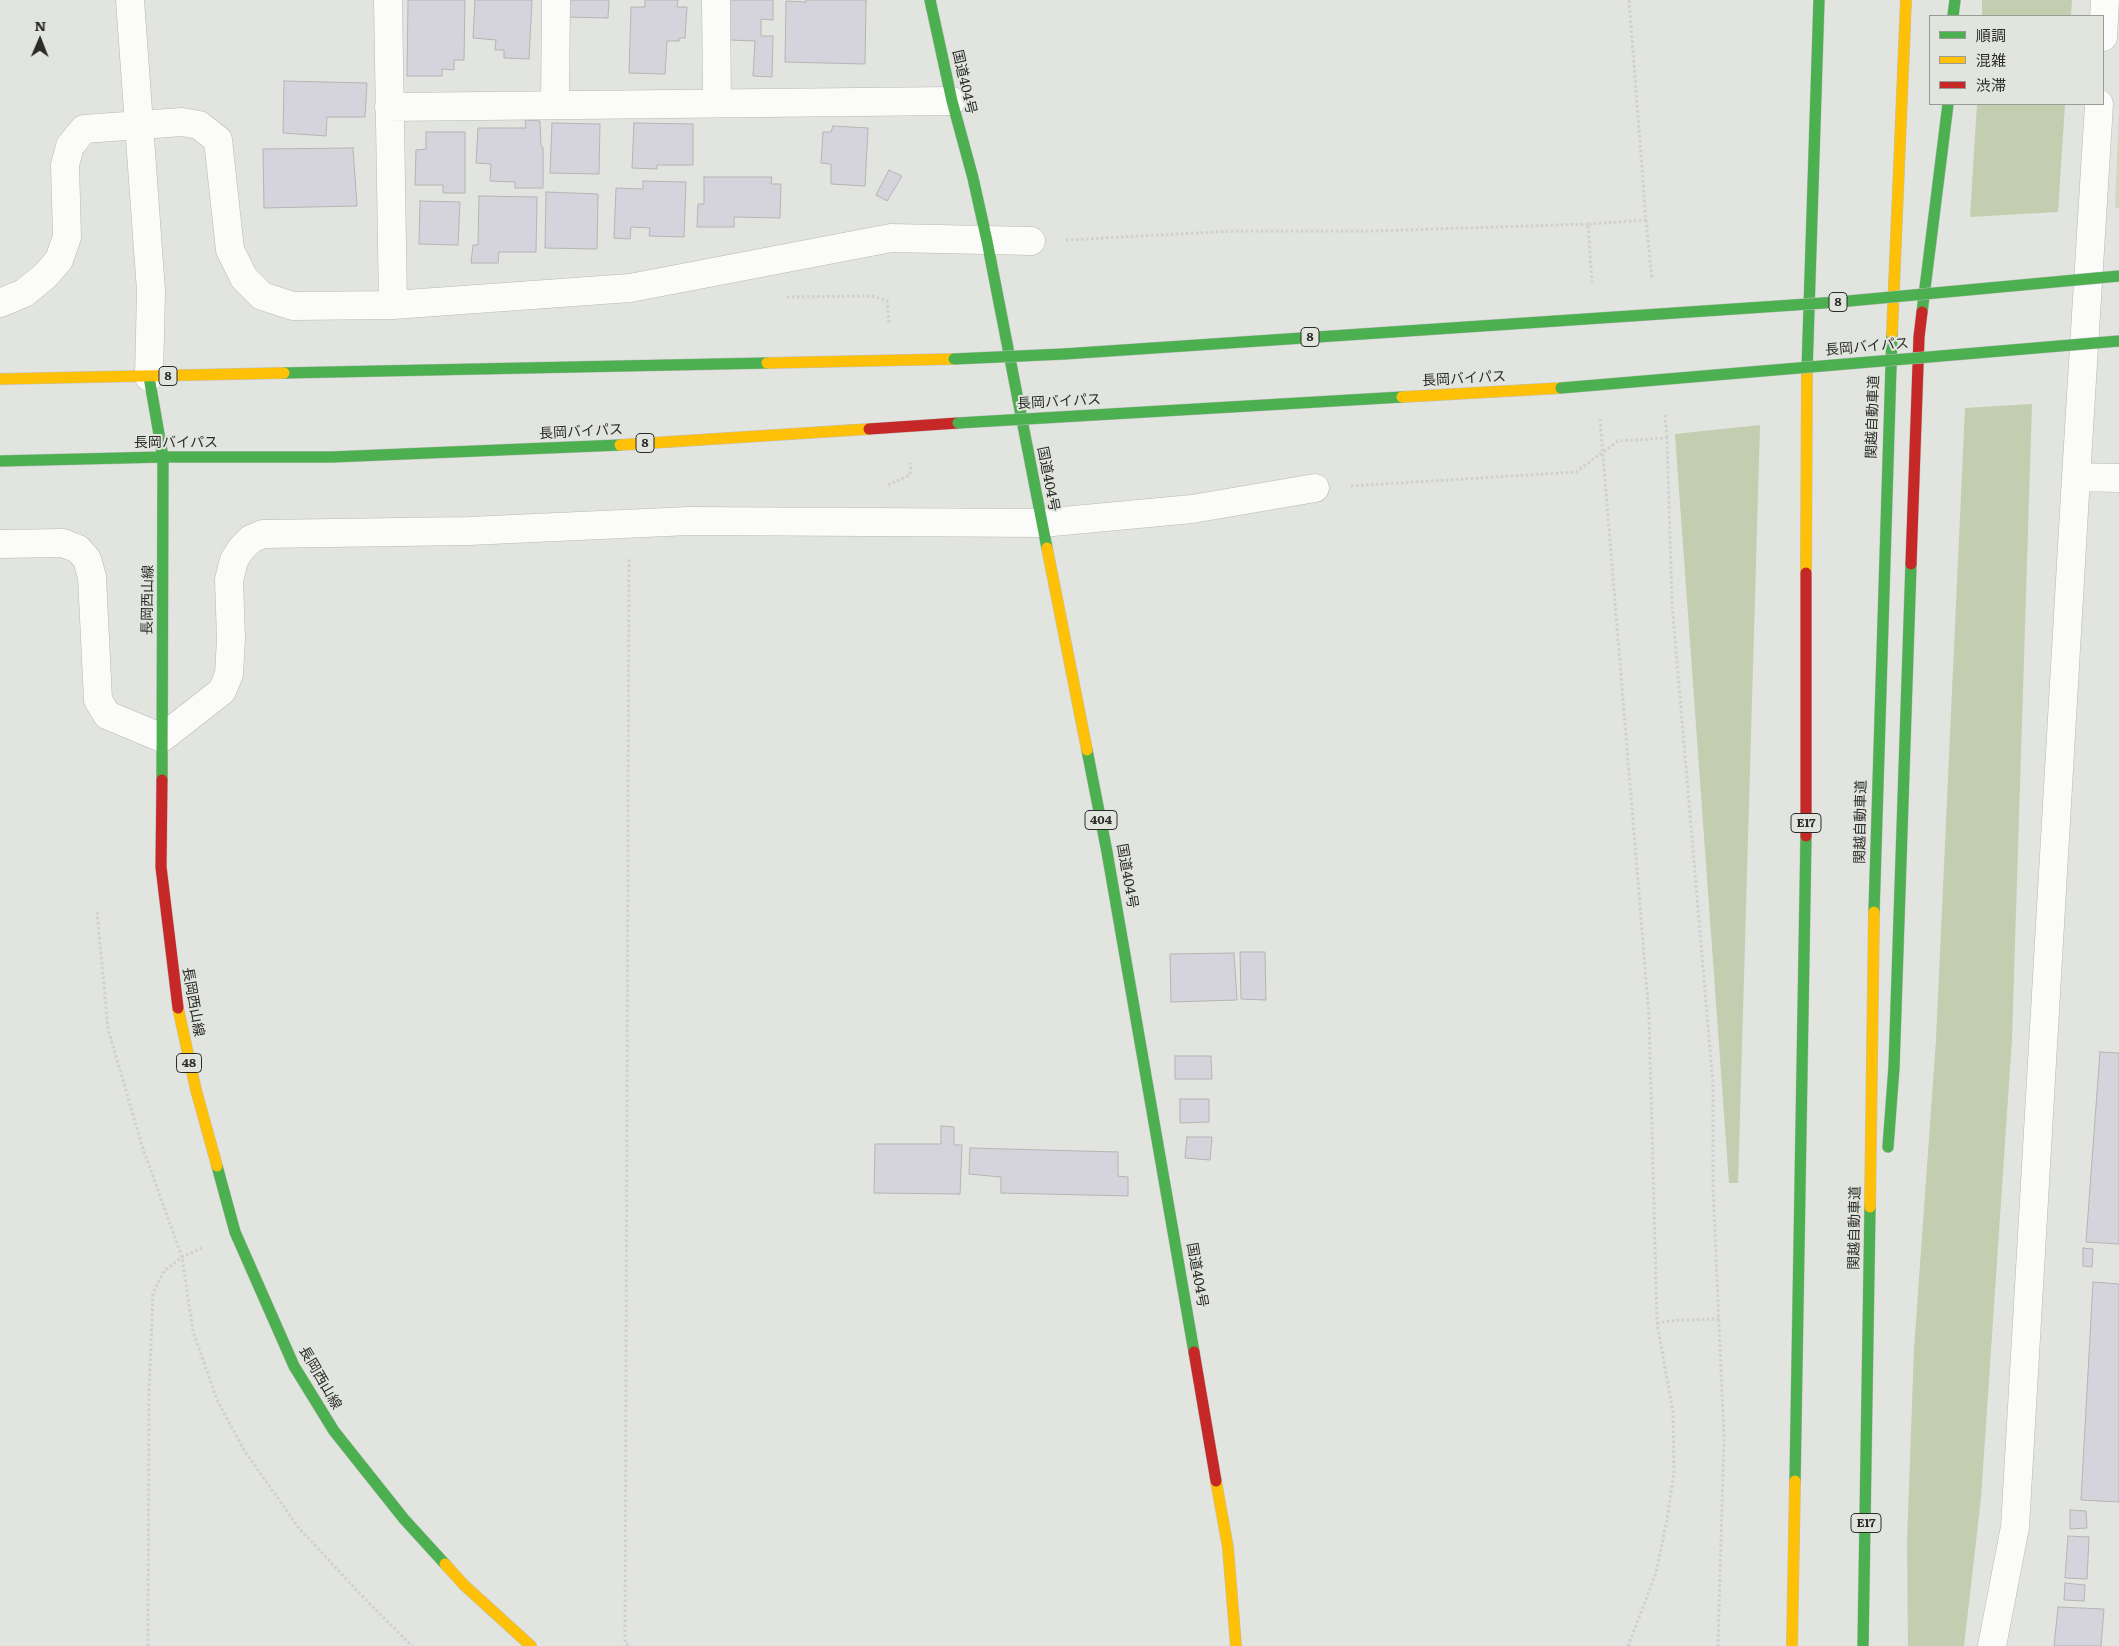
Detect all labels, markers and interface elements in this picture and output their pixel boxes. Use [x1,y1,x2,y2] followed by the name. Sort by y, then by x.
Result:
[15,15,65,65] north arrow
[34,15,46,35] text: N
[1929,15,2104,105] legend
[1976,23,2006,46] text: 順調
[948,48,980,116] street label: 国道404号
[1976,48,2006,71] text: 混雑
[1976,73,2006,96] text: 渋滞
[1829,292,1847,312] road number: 8
[1301,328,1319,347] road number: 8
[1824,335,1910,359] street label: 長岡バイパス
[159,366,177,386] road number: 8
[1422,368,1506,390] street label: 長岡バイパス
[1863,375,1883,459] street label: 関越自動車道
[1017,391,1101,413] street label: 長岡バイパス
[539,421,623,443] street label: 長岡バイパス
[636,433,654,452] road number: 8
[134,435,218,451] street label: 長岡バイパス
[1034,445,1062,513] street label: 国道404号
[139,565,157,635] street label: 長岡西山線
[1852,780,1870,864] street label: 関越自動車道
[1085,810,1117,830] road number: 404
[1791,814,1821,832] road number: E17
[1113,842,1141,910] street label: 国道404号
[179,966,207,1038] street label: 長岡西山線
[176,1054,202,1072] road number: 48
[1846,1186,1864,1270] street label: 関越自動車道
[1183,1241,1211,1309] street label: 国道404号
[295,1343,345,1413] street label: 長岡西山線
[1851,1514,1881,1532] road number: E17

